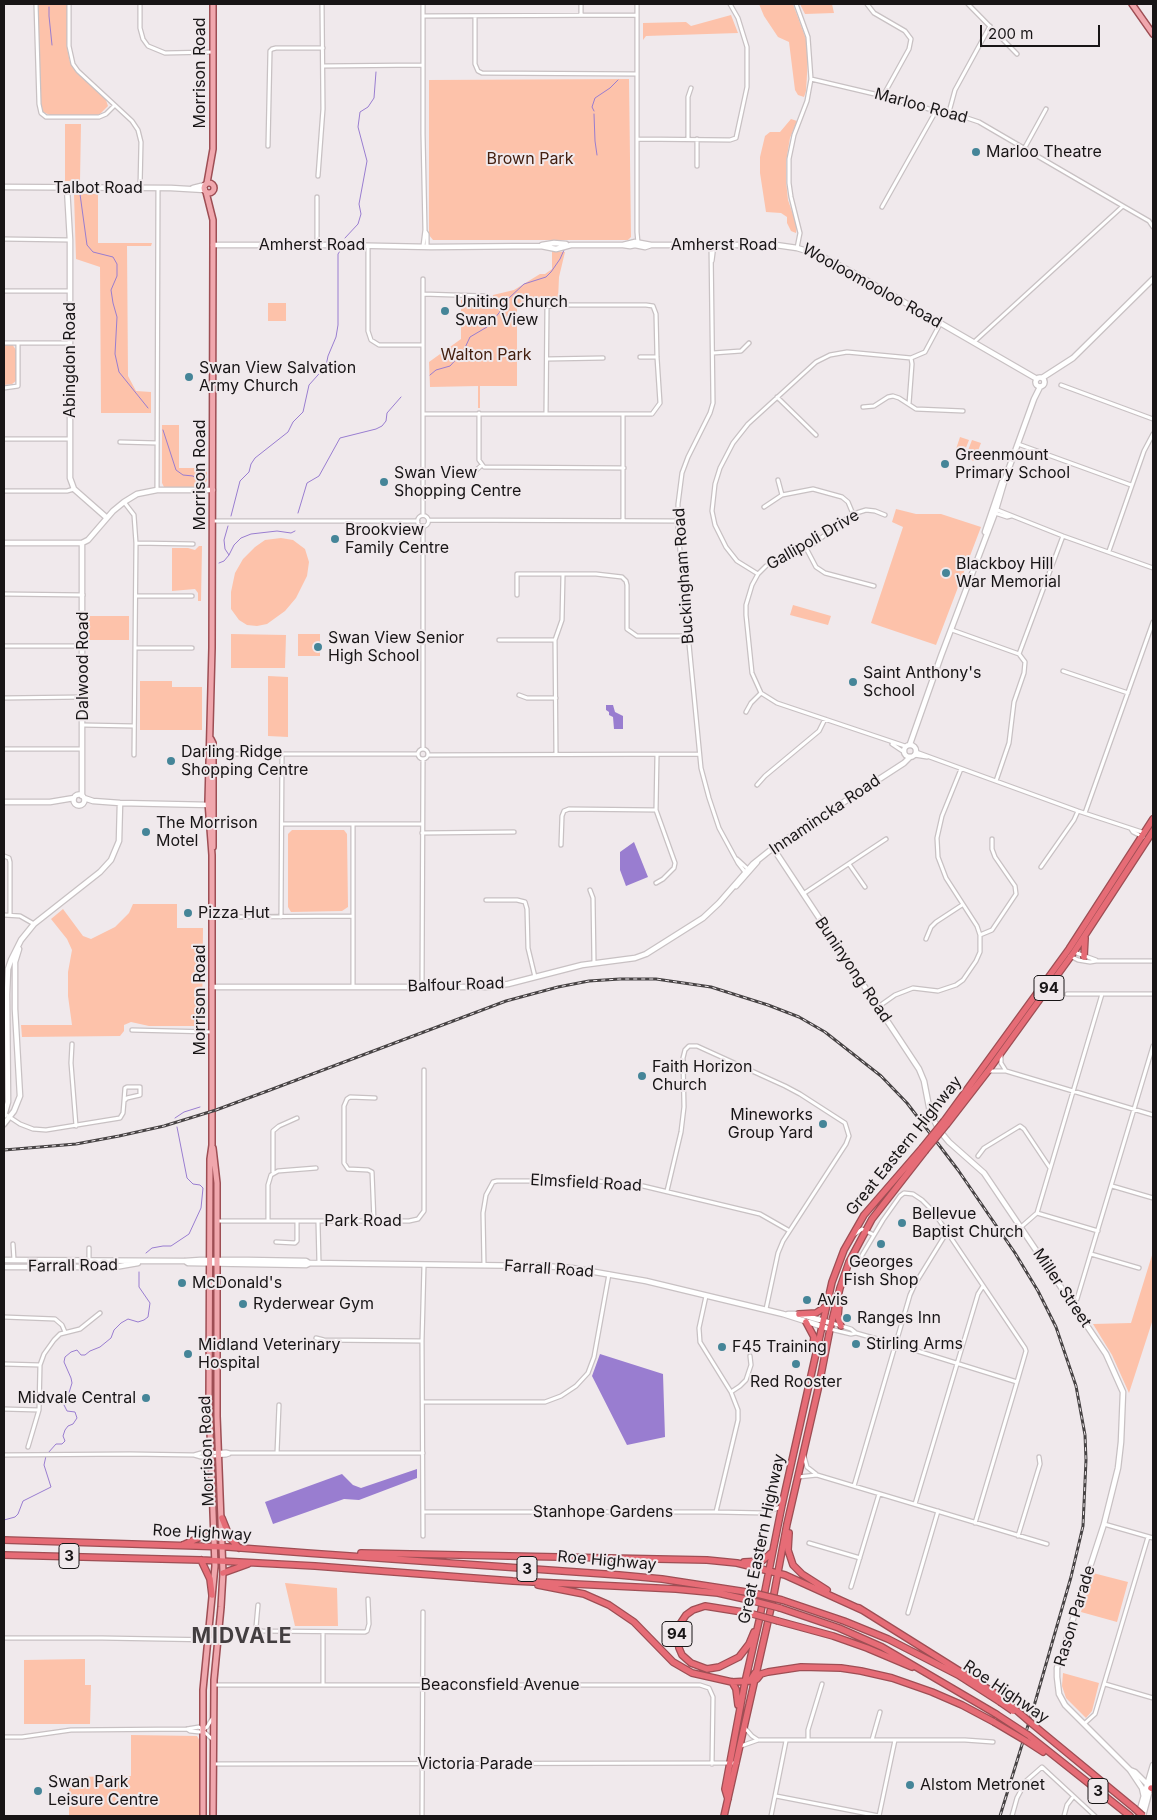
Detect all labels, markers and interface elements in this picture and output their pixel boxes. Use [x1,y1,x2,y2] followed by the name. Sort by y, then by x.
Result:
[982,15,1102,47] scale bar
[190,17,210,129] street label: Morrison Road
[988,24,1033,43] text: 200 m
[872,84,970,128] street label: Marloo Road
[986,142,1102,162] place label: Marloo Theatre
[970,146,982,158] marker: Marloo Theatre
[487,149,573,169] park label: Brown Park
[53,178,143,198] street label: Talbot Road
[259,235,365,255] street label: Amherst Road
[671,235,777,255] street label: Amherst Road
[799,240,945,332] street label: Wooloomooloo Road
[455,292,568,330] place label: Uniting Church Swan View
[60,302,80,418] street label: Abingdon Road
[439,305,451,317] marker: Uniting Church Swan View
[441,345,531,365] park label: Walton Park
[199,358,356,396] place label: Swan View Salvation Army Church
[183,371,195,383] marker: Swan View Salvation Army Church
[190,419,210,531] street label: Morrison Road
[955,445,1070,483] place label: Greenmount Primary School
[939,458,951,470] marker: Greenmount Primary School
[394,463,521,501] place label: Swan View Shopping Centre
[378,476,390,488] marker: Swan View Shopping Centre
[763,506,863,574] street label: Gallipoli Drive
[670,507,698,645] street label: Buckingham Road
[345,520,449,558] place label: Brookview Family Centre
[329,533,341,545] marker: Brookview Family Centre
[956,554,1061,592] place label: Blackboy Hill War Memorial
[940,567,952,579] marker: Blackboy Hill War Memorial
[73,611,93,721] street label: Dalwood Road
[328,628,464,666] place label: Swan View Senior High School
[312,641,324,653] marker: Swan View Senior High School
[863,663,982,701] place label: Saint Anthony's School
[847,676,859,688] marker: Saint Anthony's School
[181,742,308,780] place label: Darling Ridge Shopping Centre
[165,755,177,767] marker: Darling Ridge Shopping Centre
[766,771,884,859] street label: Innamincka Road
[156,813,258,851] place label: The Morrison Motel
[140,826,152,838] marker: The Morrison Motel
[198,903,270,923] place label: Pizza Hut
[182,907,194,919] marker: Pizza Hut
[811,914,895,1026] street label: Buninyong Road
[190,944,210,1056] street label: Morrison Road
[407,974,505,996] street label: Balfour Road
[1034,976,1064,1000] road number: 94
[652,1057,752,1095] place label: Faith Horizon Church
[636,1070,648,1082] marker: Faith Horizon Church
[842,1073,966,1219] street label: Great Eastern Highway
[728,1105,813,1143] place label: Mineworks Group Yard
[817,1118,829,1130] marker: Mineworks Group Yard
[530,1170,642,1196] street label: Elmsfield Road
[912,1204,1024,1242] place label: Bellevue Baptist Church
[324,1211,402,1231] street label: Park Road
[896,1217,908,1229] marker: Bellevue Baptist Church
[875,1238,887,1250] marker: Georges Fish Shop
[1029,1245,1095,1331] street label: Miller Street
[844,1252,918,1290] place label: Georges Fish Shop
[28,1256,118,1276] street label: Farrall Road
[503,1256,595,1282] street label: Farrall Road
[192,1273,282,1293] place label: McDonald's
[176,1277,188,1289] marker: McDonald's
[817,1290,848,1310] place label: Avis
[253,1294,374,1314] place label: Ryderwear Gym
[801,1294,813,1306] marker: Avis
[237,1298,249,1310] marker: Ryderwear Gym
[857,1308,941,1328] place label: Ranges Inn
[841,1312,853,1324] marker: Ranges Inn
[866,1334,963,1354] place label: Stirling Arms
[198,1335,341,1373] place label: Midland Veterinary Hospital
[732,1337,827,1357] place label: F45 Training
[850,1338,862,1350] marker: Stirling Arms
[716,1341,728,1353] marker: F45 Training
[182,1348,194,1360] marker: Midland Veterinary Hospital
[790,1358,802,1370] marker: Red Rooster
[750,1372,842,1392] place label: Red Rooster
[18,1388,136,1408] place label: Midvale Central
[140,1392,152,1404] marker: Midvale Central
[195,1395,219,1507] street label: Morrison Road
[735,1452,789,1626] street label: Great Eastern Highway
[533,1502,673,1522] street label: Stanhope Gardens
[152,1521,252,1545] street label: Roe Highway
[59,1544,79,1568] road number: 3
[557,1547,657,1575] street label: Roe Highway
[517,1556,537,1582] road number: 3
[1051,1563,1099,1669] street label: Rason Parade
[662,1622,692,1646] road number: 94
[191,1624,293,1650] district label: MIDVALE
[959,1656,1053,1728] street label: Roe Highway
[420,1675,580,1695] street label: Beaconsfield Avenue
[417,1754,533,1774] street label: Victoria Parade
[48,1772,159,1810] place label: Swan Park Leisure Centre
[920,1775,1045,1795] place label: Alstom Metronet
[1088,1778,1108,1804] road number: 3
[904,1779,916,1791] marker: Alstom Metronet
[32,1785,44,1797] marker: Swan Park Leisure Centre

